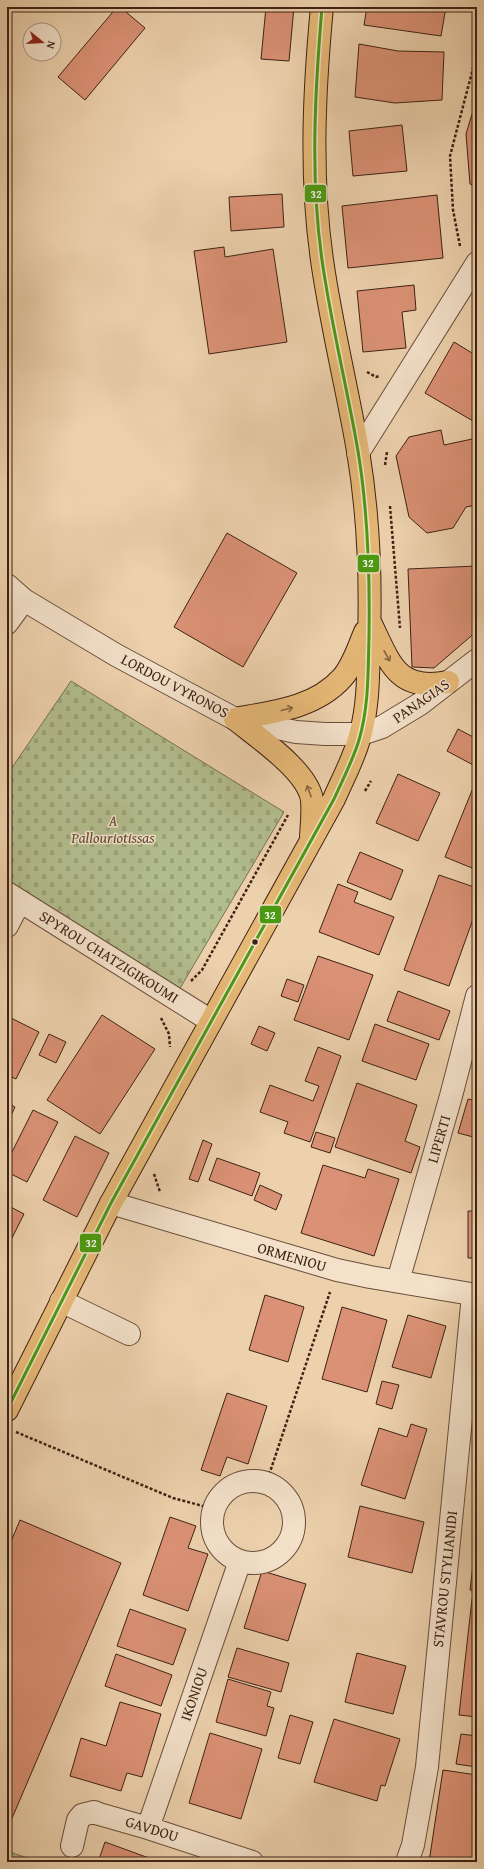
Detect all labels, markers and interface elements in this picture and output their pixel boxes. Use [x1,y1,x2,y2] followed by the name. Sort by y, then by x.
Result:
[22,22,62,62] north arrow
[43,39,60,52] text: N
[304,184,327,203] line badge: 32
[310,186,322,202] text: 32
[357,554,380,573] line badge: 32
[362,555,374,571] text: 32
[118,648,233,723] street label: LORDOU VYRONOS
[384,650,391,662] one-way arrow
[388,673,453,728] street label: PANAGIAS
[281,705,294,712] one-way arrow
[304,785,312,797] one-way arrow
[70,810,155,848] park label: A Pallouriotissas
[36,905,183,1008] street label: SPYROU CHATZIGIKOUMI
[259,905,282,924] line badge: 32
[264,907,276,923] text: 32
[250,937,260,947] unlabelled marker
[422,1112,455,1165] street label: LIPERTI
[79,1233,102,1253] line badge: 32
[85,1235,97,1251] text: 32
[255,1237,329,1276] street label: ORMENIOU
[427,1510,462,1648] street label: STAVROU STYLIANIDI
[175,1664,213,1724] street label: IKONIOU
[123,1810,181,1847] street label: GAVDOU

